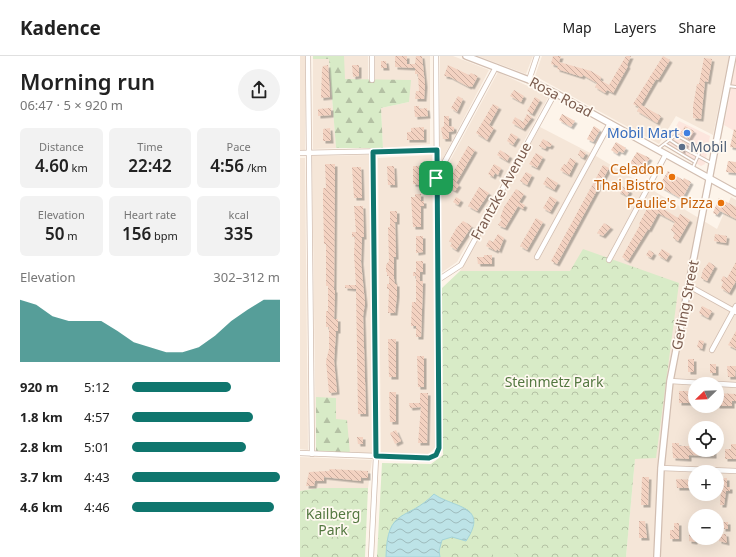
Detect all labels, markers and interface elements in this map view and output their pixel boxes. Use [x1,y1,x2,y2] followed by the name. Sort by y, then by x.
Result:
[20,15,101,41] text: Kadence
[563,18,592,37] text: Map
[614,18,656,37] text: Layers
[678,18,716,37] text: Share
[20,66,155,96] text: Morning run
[238,69,280,111] button: share
[526,72,596,121] street label: Rosa Road
[20,96,123,114] text: 06:47 · 5 × 920 m
[607,123,679,142] place label: Mobil Mart
[682,128,692,138] marker: Mobil Mart
[690,137,727,156] place label: Mobil
[466,138,535,243] street label: Frantzke Avenue
[39,139,84,154] text: Distance
[137,139,163,154] text: Time
[227,139,251,154] text: Pace
[677,142,687,152] marker: Mobil
[35,154,69,177] text: 4.60
[128,154,172,177] text: 22:42
[210,154,244,177] text: 4:56
[594,159,664,194] place label: Celadon Thai Bistro
[69,160,88,175] text: km
[244,160,267,175] text: /km
[419,161,453,195] pin
[425,167,447,189] icon: arrive
[667,172,677,182] marker: Celadon Thai Bistro
[627,193,713,212] place label: Paulie's Pizza
[716,198,726,208] marker: Paulie's Pizza
[38,207,85,222] text: Elevation
[124,207,176,222] text: Heart rate
[229,207,249,222] text: kcal
[45,222,64,245] text: 50
[122,222,151,245] text: 156
[224,222,253,245] text: 335
[64,228,78,243] text: m
[151,228,178,243] text: bpm
[666,258,703,351] street label: Gerling Street
[20,268,76,286] text: Elevation
[213,268,280,286] text: 302–312 m
[505,372,604,391] park label: Steinmetz Park
[688,377,724,413] north arrow
[688,377,724,545] map controls
[20,378,58,396] text: 920 m
[84,378,110,396] text: 5:12
[20,408,63,426] text: 1.8 km
[84,408,110,426] text: 4:57
[688,421,724,457] button: locate
[20,438,63,456] text: 2.8 km
[84,438,110,456] text: 5:01
[688,465,724,501] button: +
[20,468,63,486] text: 3.7 km
[84,468,110,486] text: 4:43
[20,498,63,516] text: 4.6 km
[84,498,110,516] text: 4:46
[306,504,360,539] park label: Kailberg Park
[688,509,724,545] button: −

